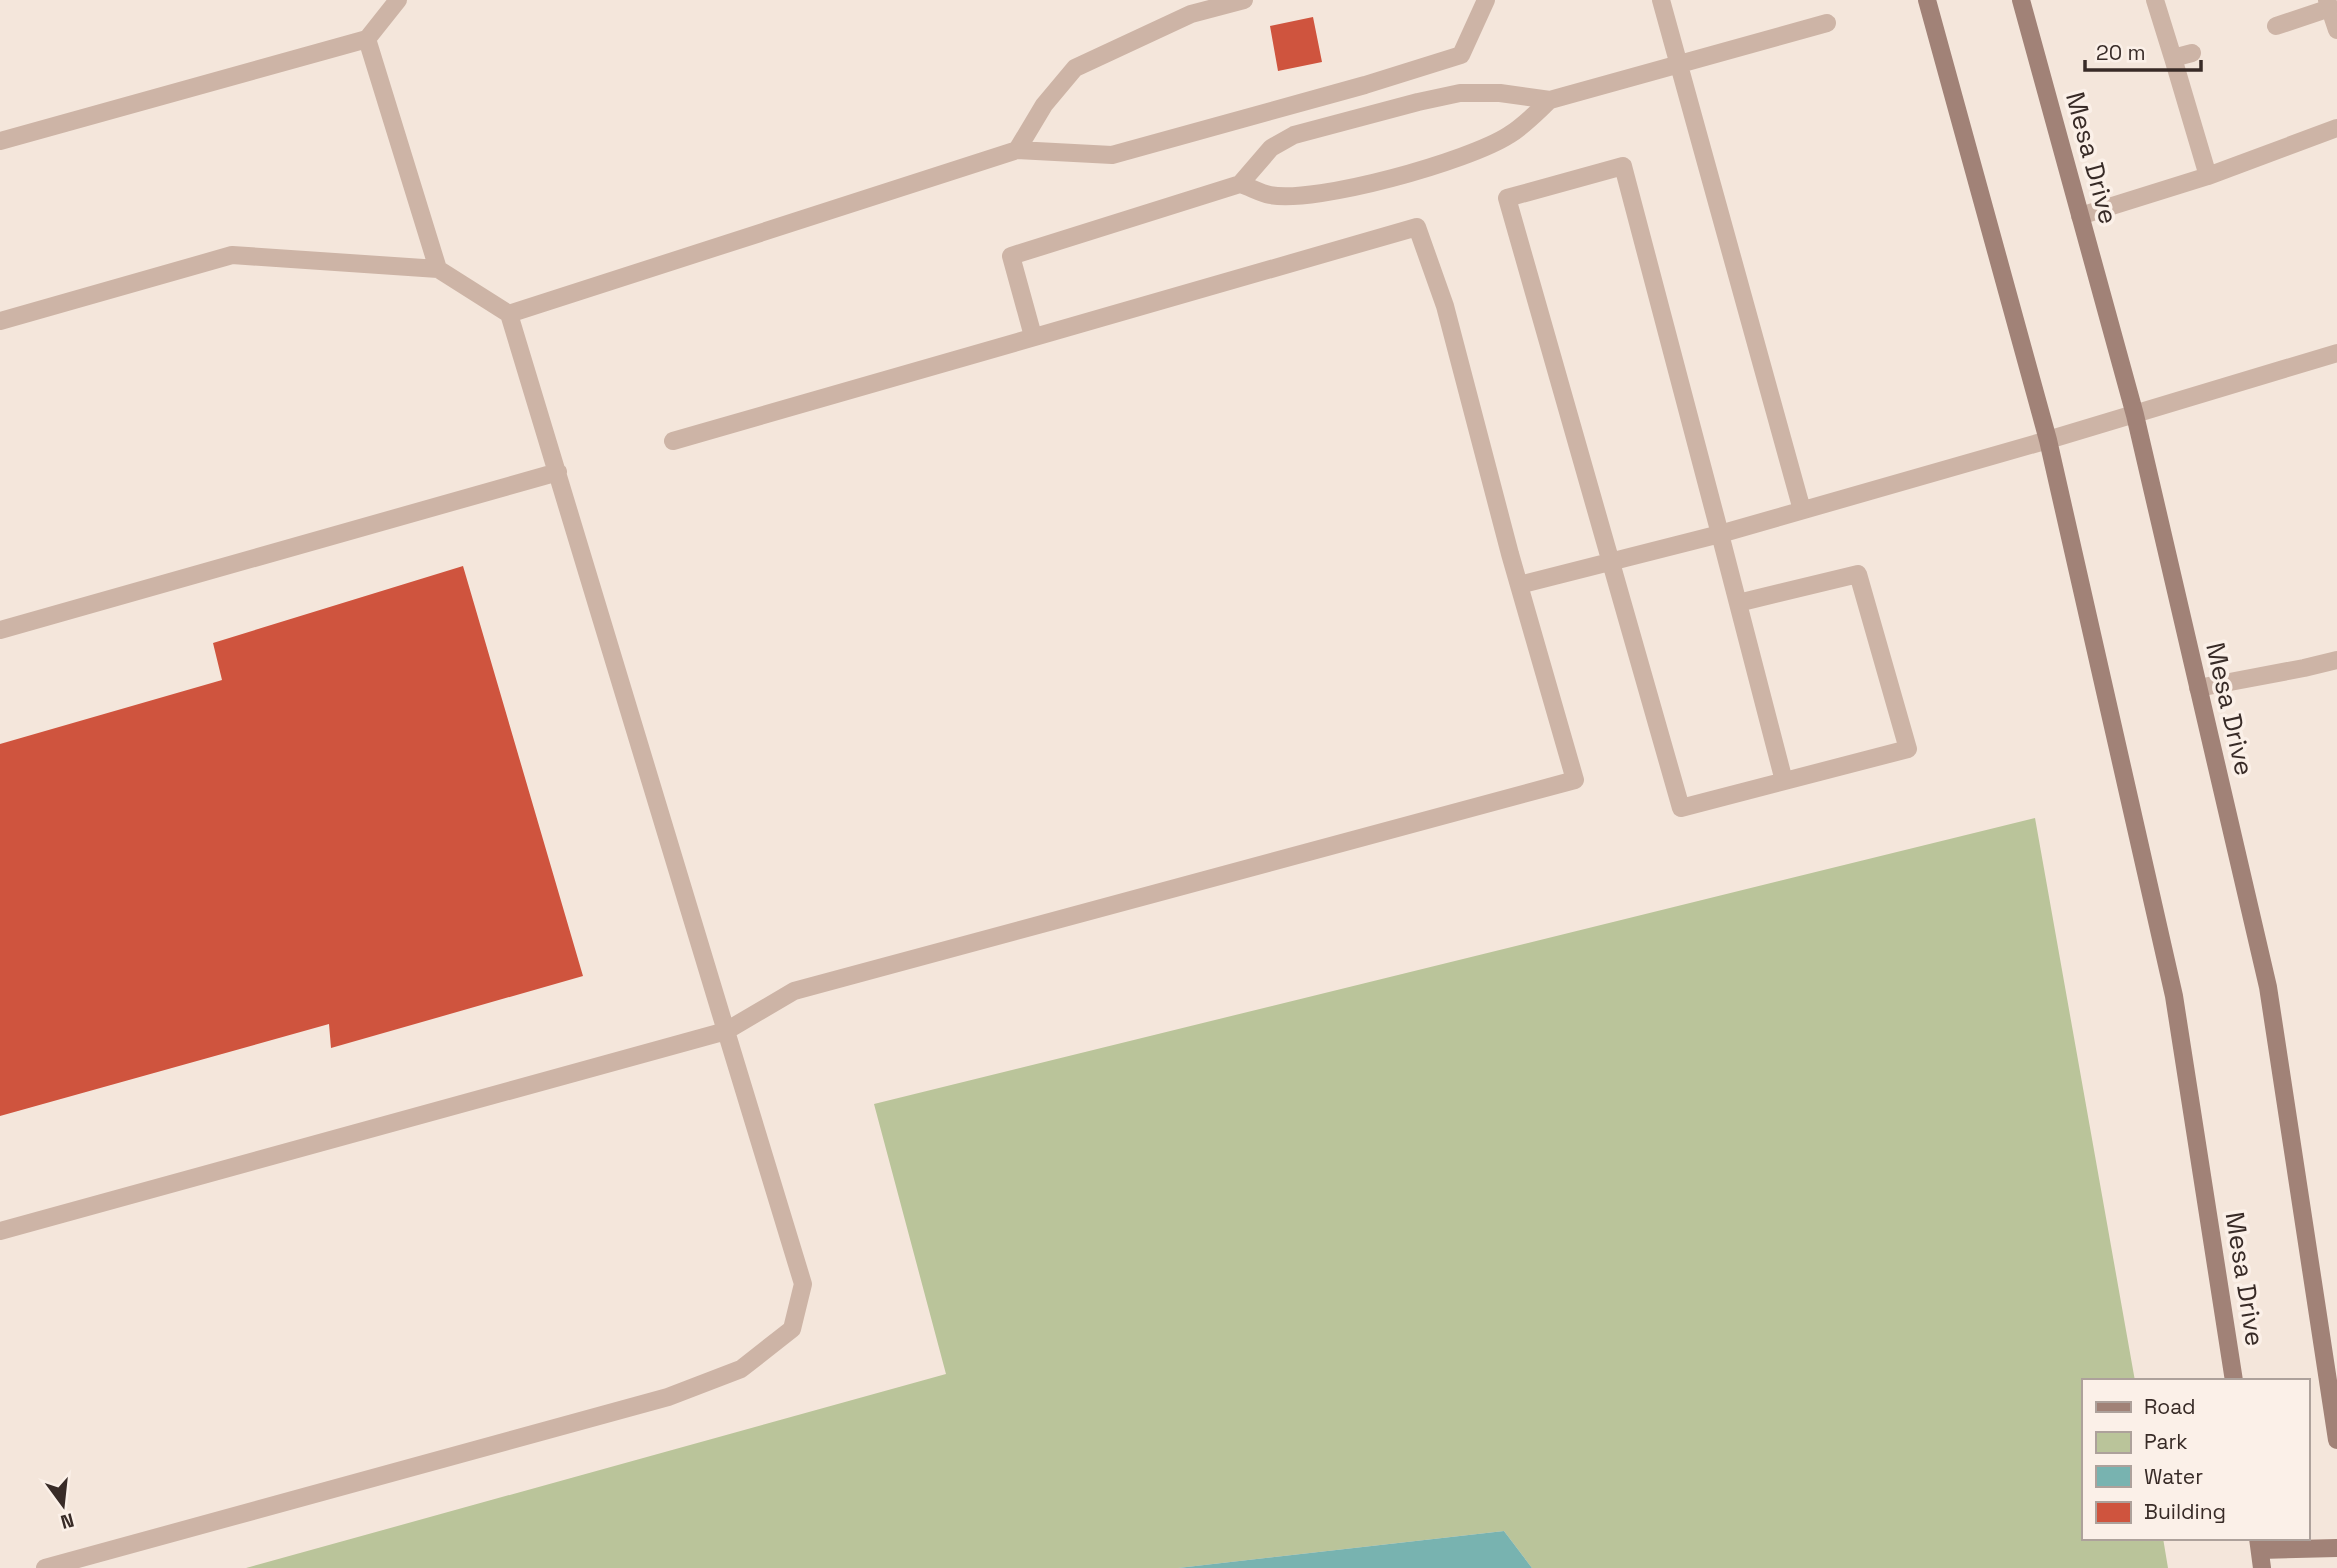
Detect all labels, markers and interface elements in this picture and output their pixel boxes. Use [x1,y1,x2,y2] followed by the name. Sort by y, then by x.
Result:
[2085,28,2200,72] scale bar
[2096,39,2146,66] text: 20 m
[2058,88,2126,228] street label: Mesa Drive
[2198,639,2262,779] street label: Mesa Drive
[2218,1209,2272,1349] street label: Mesa Drive
[2082,1379,2309,1540] legend
[2144,1393,2196,1420] text: Road
[2144,1428,2188,1455] text: Park
[2144,1463,2203,1490] text: Water
[28,1470,98,1540] north arrow
[2144,1498,2226,1525] text: Building
[58,1507,77,1535] text: N

